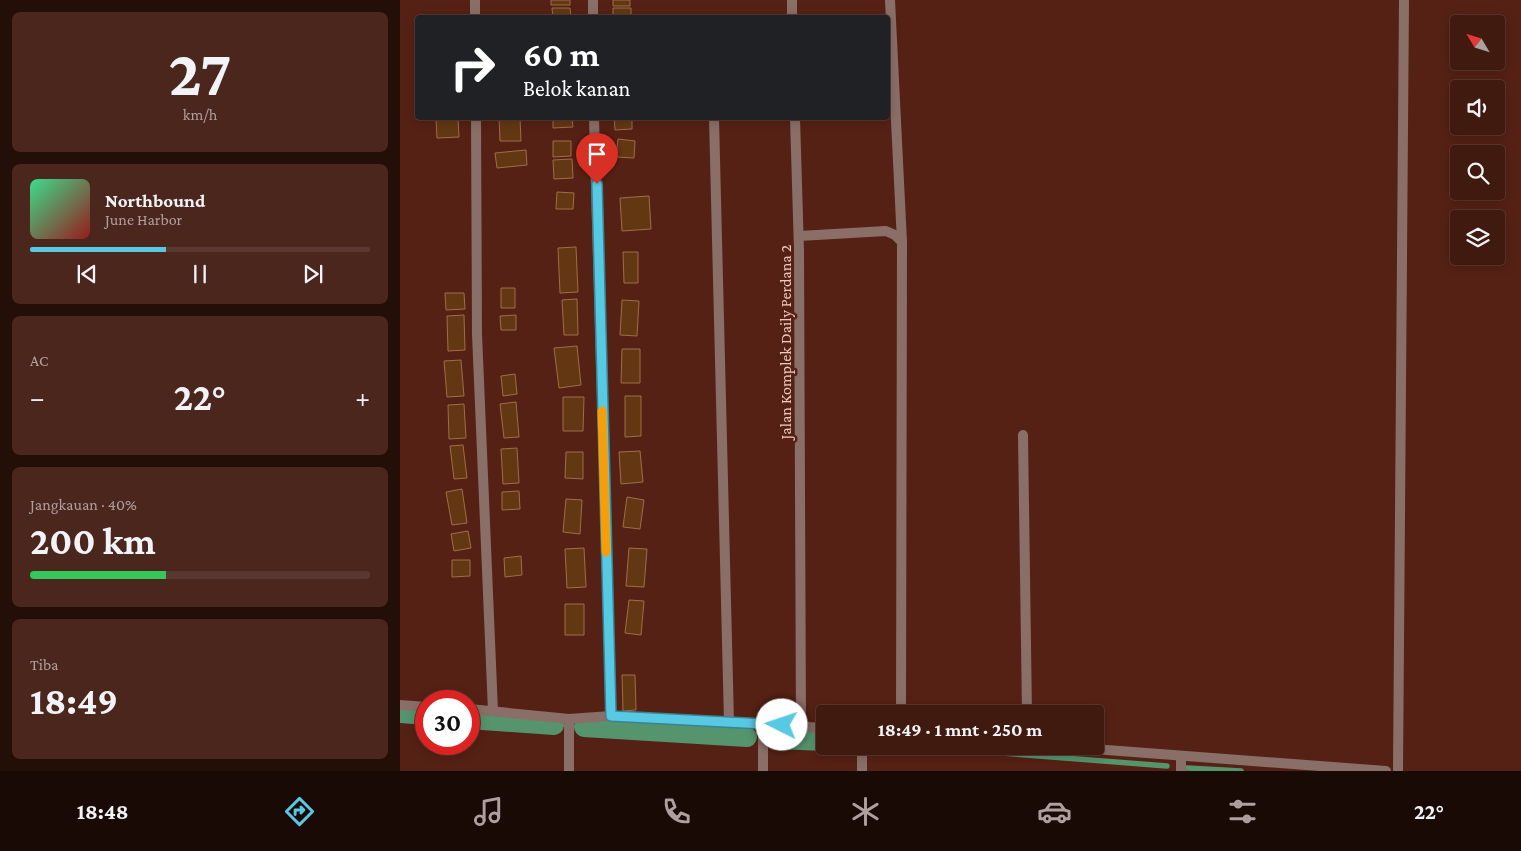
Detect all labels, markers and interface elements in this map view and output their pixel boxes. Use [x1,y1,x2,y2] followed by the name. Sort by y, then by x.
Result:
[1450,15,1505,70] north arrow
[1450,15,1505,265] map controls
[440,35,505,100] icon: right
[523,35,600,74] text: 60 m
[168,37,232,109] text: 27
[523,76,630,101] text: Belok kanan
[1450,80,1505,135] button: sound
[183,106,217,123] text: km/h
[576,133,618,184] pin
[583,140,611,168] icon: arrive
[1450,145,1505,200] button: search
[105,190,205,211] text: Northbound
[1450,210,1505,265] button: layers
[105,211,182,228] text: June Harbor
[777,244,795,441] street label: Jalan Komplek Daily Perdana 2
[73,260,101,288] icon: previous
[186,260,214,288] icon: pause
[299,260,327,288] icon: next
[30,352,48,369] text: AC
[174,376,226,418] text: 22°
[30,382,45,413] text: −
[355,382,370,413] text: +
[30,496,137,513] text: Jangkauan · 40%
[30,520,156,562] text: 200 km
[30,656,59,673] text: Tiba
[30,680,118,722] text: 18:49
[415,690,480,755] speed limit sign: 30
[755,698,807,750] position arrow
[878,719,1042,740] text: 18:49 · 1 mnt · 250 m
[282,794,317,829] icon: directions
[471,794,506,829] icon: music
[659,794,694,829] icon: phone
[848,794,883,829] icon: climate
[1037,794,1072,829] icon: car
[1225,794,1260,829] icon: filters
[77,799,129,824] text: 18:48
[1414,799,1444,824] text: 22°

